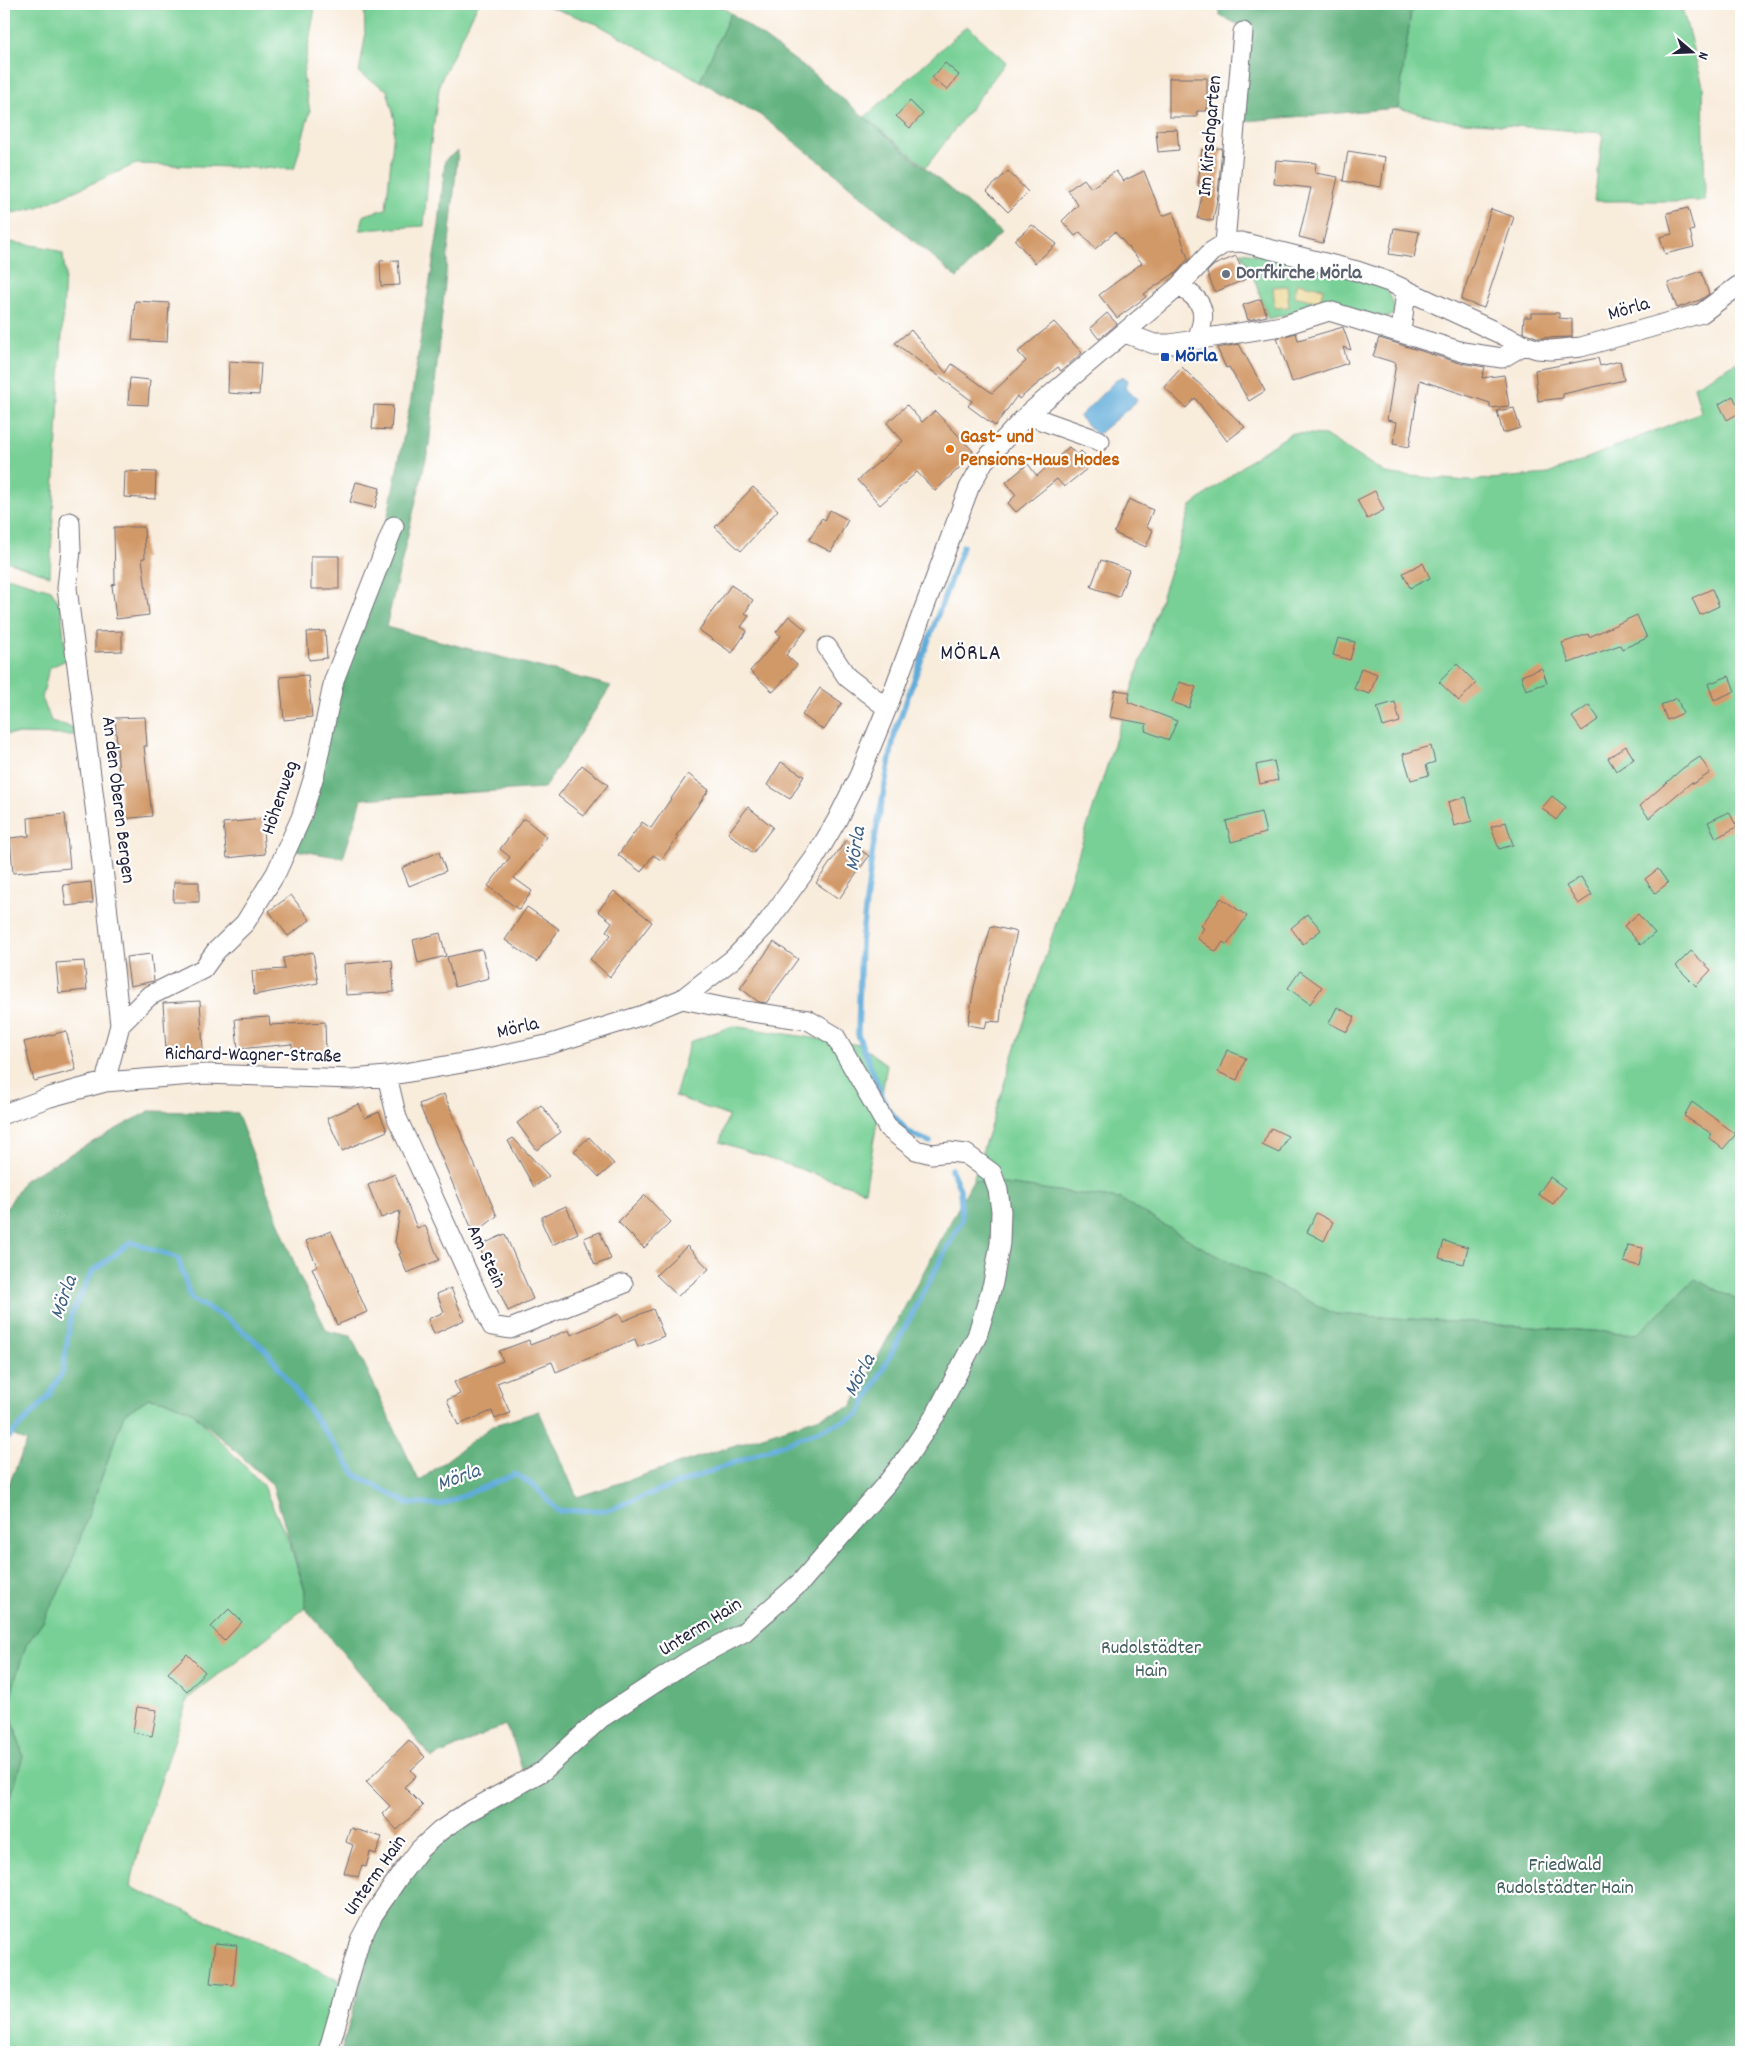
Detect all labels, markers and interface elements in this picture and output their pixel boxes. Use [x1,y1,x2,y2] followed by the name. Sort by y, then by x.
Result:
[1668,28,1718,78] north arrow
[1692,49,1713,62] text: N
[1192,74,1230,198] street label: Im Kirschgarten
[1236,260,1362,288] place label: Dorfkirche Mörla
[1220,268,1232,280] marker: Dorfkirche Mörla
[1605,291,1654,329] street label: Mörla
[1175,343,1218,371] place label: Mörla
[1159,351,1171,363] marker: Mörla
[960,424,1120,475] place label: Gast- und Pensions-Haus Hodes
[944,443,956,455] marker: Gast- und Pensions-Haus Hodes
[940,639,1002,670] district label: MÖRLA
[93,715,141,885] street label: An den Oberen Bergen
[255,757,307,839] street label: Höhenweg
[839,824,875,873] water label: Mörla
[494,1010,542,1047] street label: Mörla
[164,1040,342,1072] street label: Richard-Wagner-Straße
[458,1221,512,1293] street label: Am Stein
[43,1271,87,1324] water label: Mörla
[837,1348,885,1403] water label: Mörla
[433,1457,486,1501] water label: Mörla
[654,1591,748,1665] street label: Unterm Hain
[1101,1635,1202,1686] park label: Rudolstädter Hain
[338,1830,414,1922] street label: Unterm Hain
[1496,1852,1634,1903] park label: FriedWald Rudolstädter Hain

